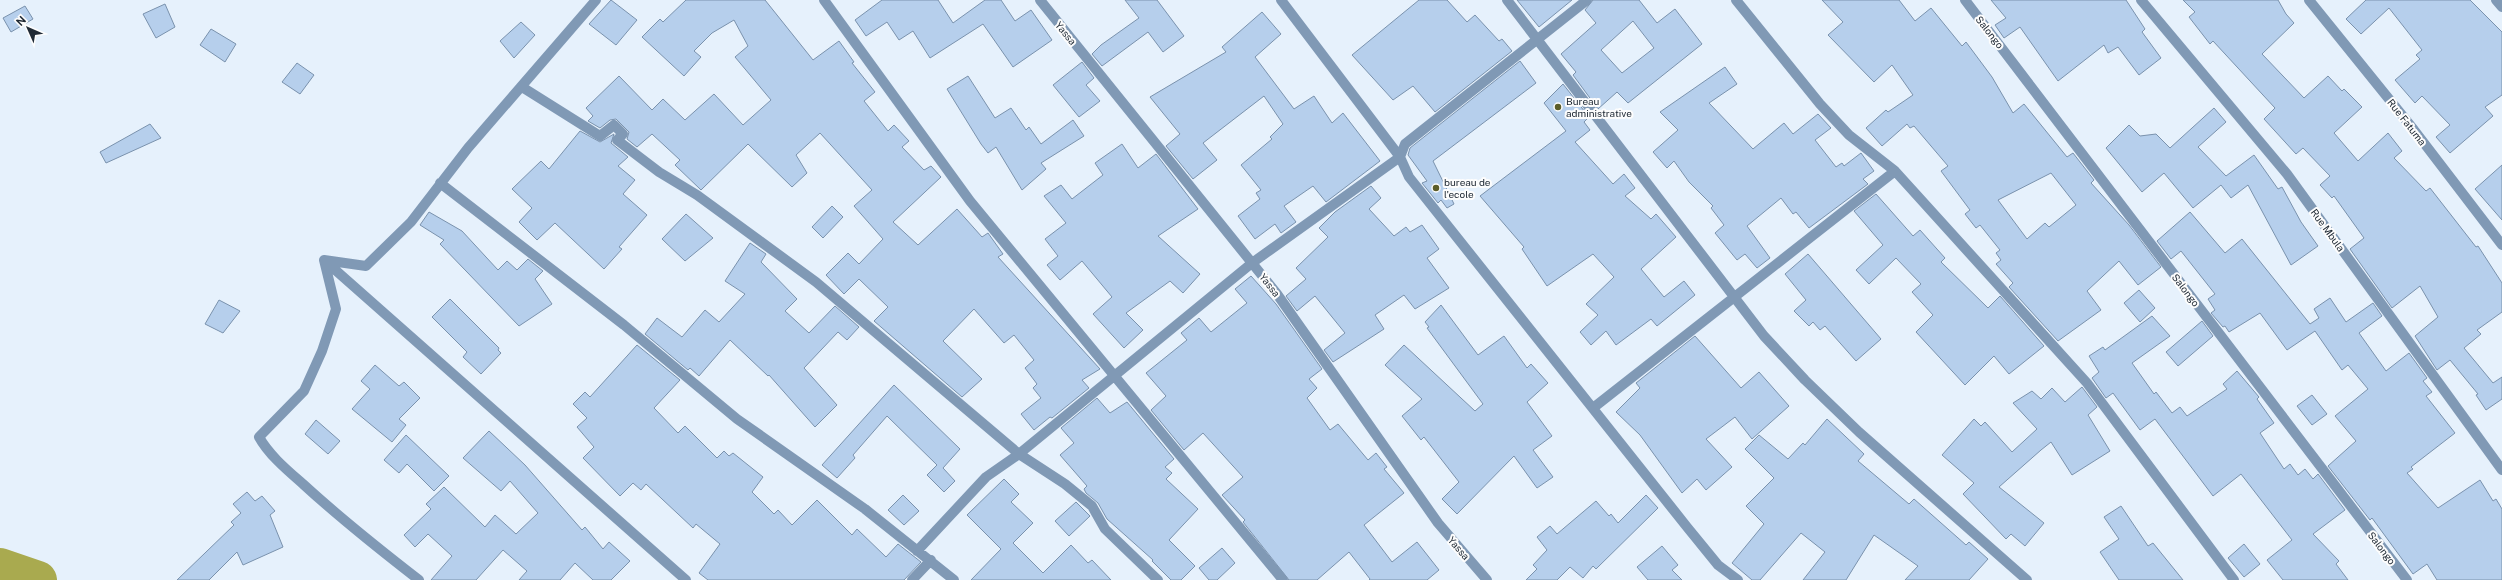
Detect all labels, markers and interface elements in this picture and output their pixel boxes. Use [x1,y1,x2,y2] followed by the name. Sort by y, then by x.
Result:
[8,8,48,48] north arrow
[1974,13,2007,51] street label: Salongo
[14,14,28,28] text: N
[1053,19,1079,47] street label: Yassa
[1566,95,1632,119] place label: Bureau administrative
[2385,96,2429,148] street label: Rue Fatuma
[1553,102,1563,112] marker: Bureau administrative
[1444,176,1491,200] place label: bureau de l'ecole
[1431,183,1441,193] marker: bureau de l'ecole
[2309,206,2347,254] street label: Rue Mbula
[1257,271,1283,299] street label: Yassa
[2170,271,2202,309] street label: Salongo
[2366,529,2398,567] street label: Salongo
[1446,534,1472,562] street label: Yassa

